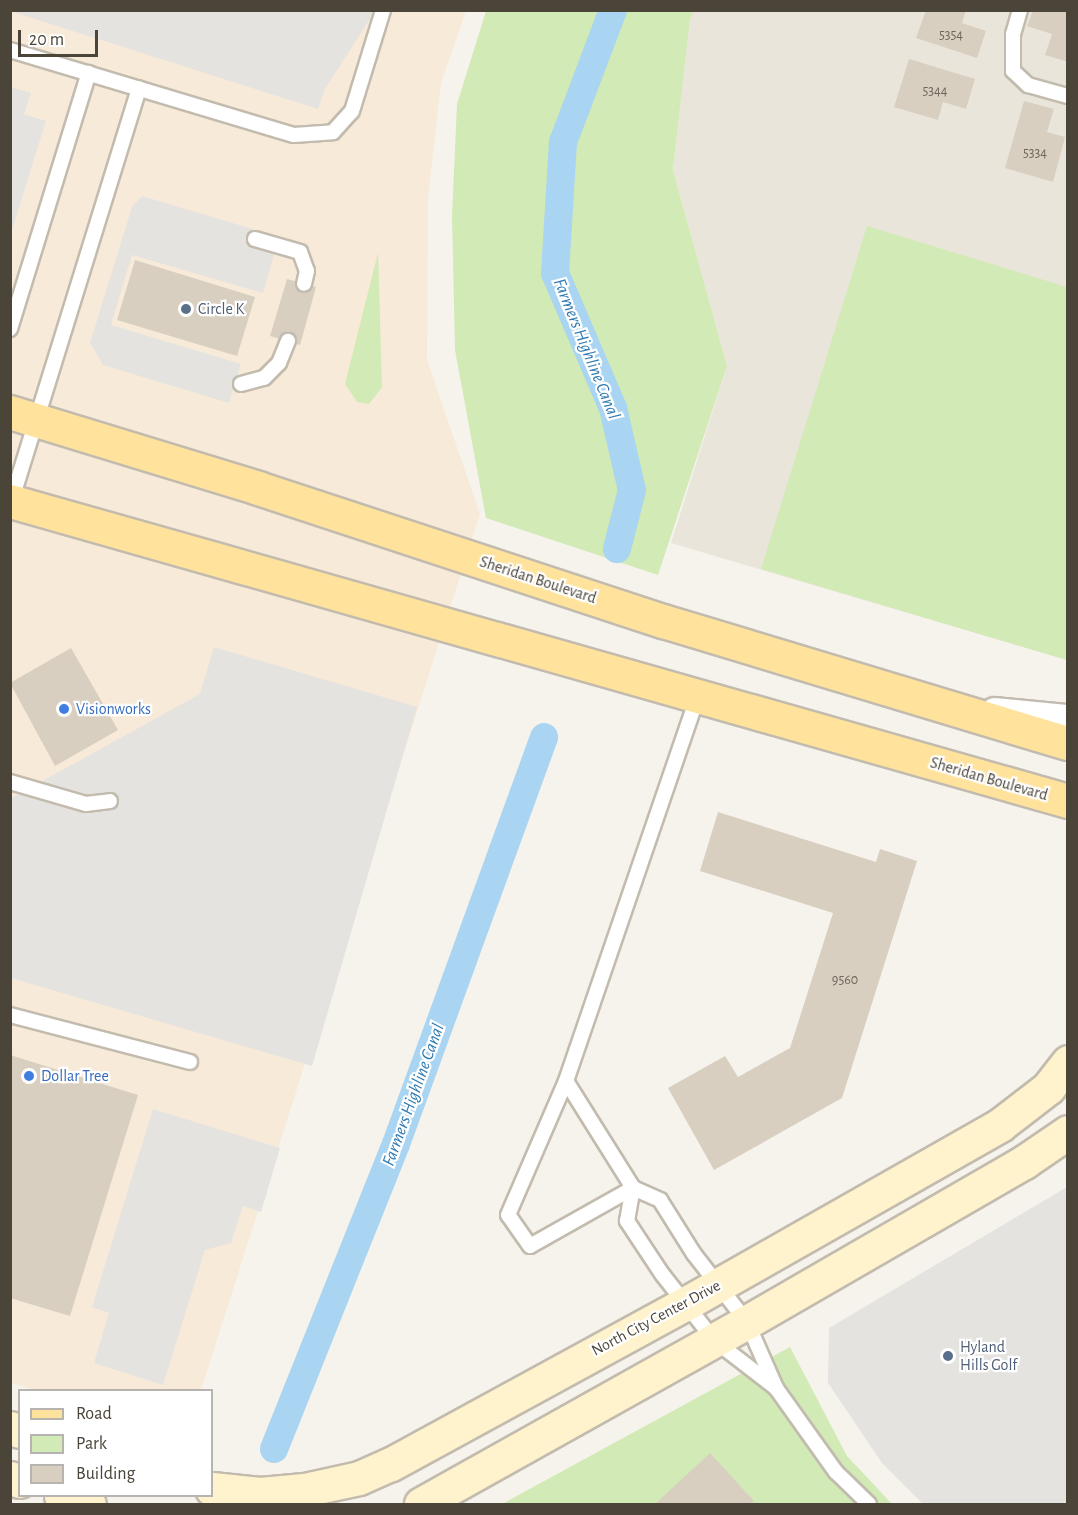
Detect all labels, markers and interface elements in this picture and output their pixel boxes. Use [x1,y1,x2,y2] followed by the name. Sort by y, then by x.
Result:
[21,18,100,56] scale bar
[939,27,963,43] house number: 5354
[29,31,64,49] text: 20 m
[922,83,948,99] house number: 5344
[1023,145,1047,161] house number: 5334
[548,275,624,423] water label: Farmers Highline Canal
[198,299,244,319] place label: Circle K
[179,302,193,316] marker: Circle K
[477,552,599,608] street label: Sheridan Boulevard
[76,699,151,719] place label: Visionworks
[57,702,71,716] marker: Visionworks
[928,753,1050,805] street label: Sheridan Boulevard
[832,972,858,988] house number: 9560
[378,1021,450,1169] water label: Farmers Highline Canal
[41,1066,109,1086] place label: Dollar Tree
[22,1069,36,1083] marker: Dollar Tree
[588,1276,724,1360] street label: North City Center Drive
[960,1337,1017,1375] place label: Hyland Hills Golf
[941,1349,955,1363] marker: Hyland Hills Golf
[18,1389,213,1497] legend
[76,1405,112,1423] text: Road
[76,1435,107,1453] text: Park
[76,1465,135,1483] text: Building

